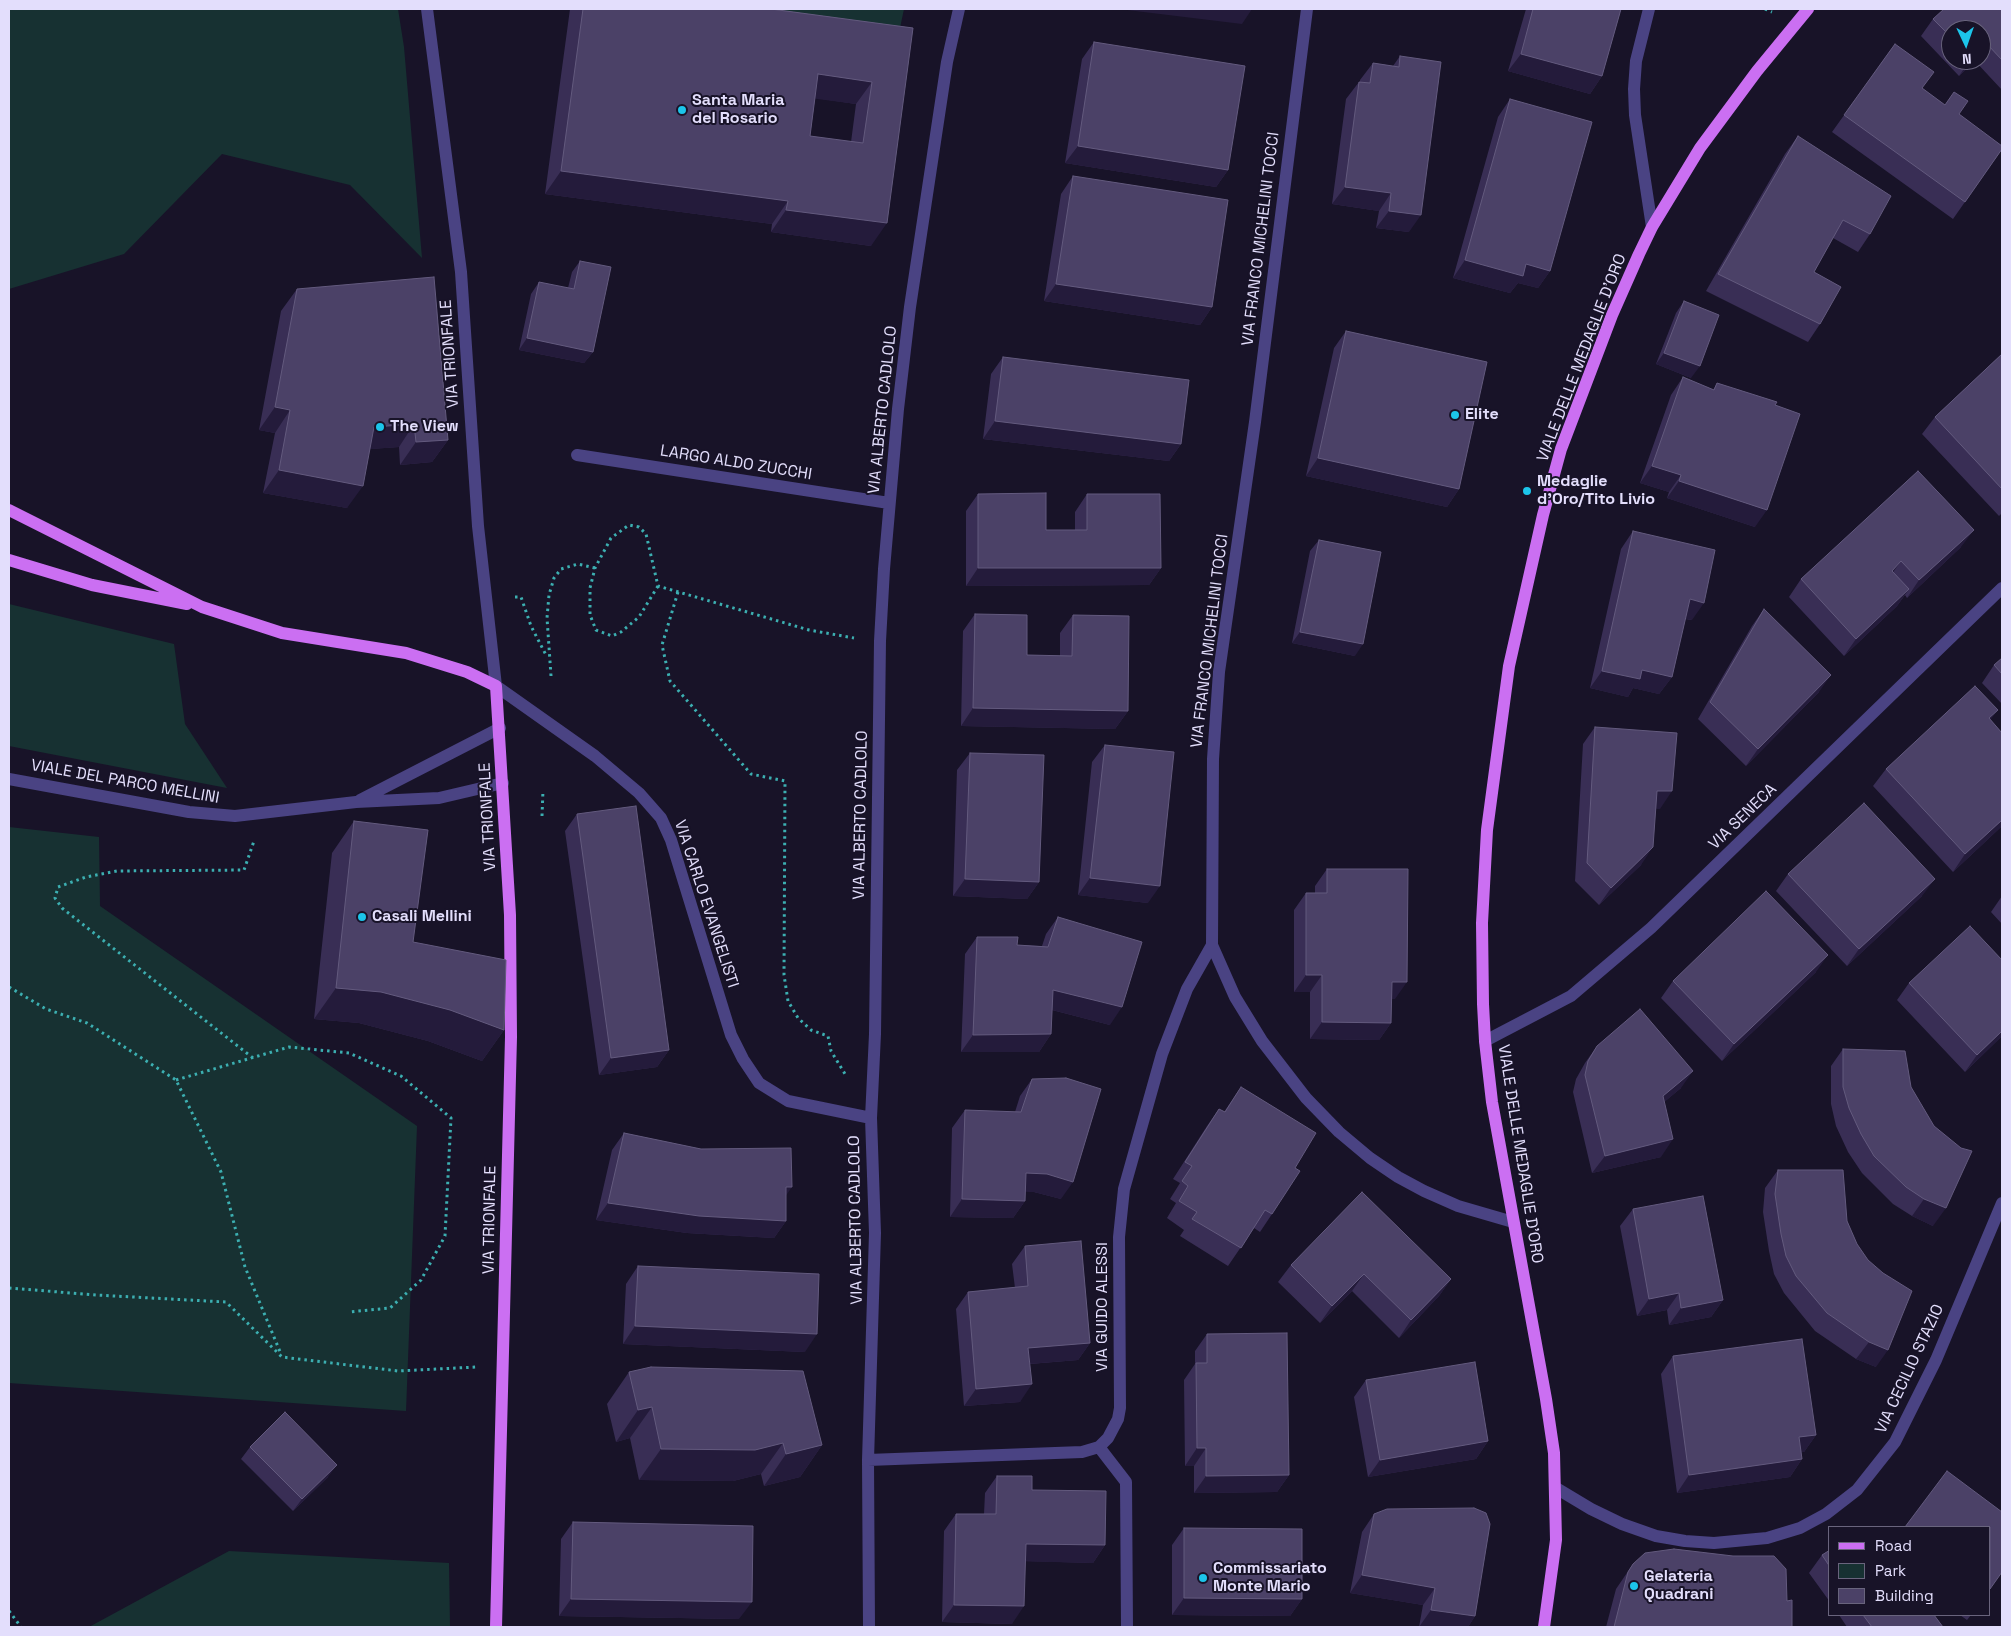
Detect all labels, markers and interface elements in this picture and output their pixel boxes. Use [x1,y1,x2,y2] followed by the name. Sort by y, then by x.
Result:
[1941,20,1991,70] north arrow
[1962,50,1972,68] text: N
[692,91,784,129] place label: Santa Maria del Rosario
[676,104,688,116] marker: Santa Maria del Rosario
[1238,131,1284,347] street label: VIA FRANCO MICHELINI TOCCI
[1533,251,1631,465] street label: VIALE DELLE MEDAGLIE D'ORO
[437,299,463,409] street label: VIA TRIONFALE
[865,325,901,495] street label: VIA ALBERTO CADLOLO
[1465,405,1499,425] place label: Elite
[1449,409,1461,421] marker: Elite
[390,417,458,437] place label: The View
[374,421,386,433] marker: The View
[659,442,813,484] street label: LARGO ALDO ZUCCHI
[1537,472,1655,510] place label: Medaglie d'Oro/Tito Livio
[1521,485,1533,497] marker: Medaglie d'Oro/Tito Livio
[1187,533,1233,749] street label: VIA FRANCO MICHELINI TOCCI
[850,730,872,900] street label: VIA ALBERTO CADLOLO
[29,756,221,808] street label: VIALE DEL PARCO MELLINI
[476,762,500,872] street label: VIA TRIONFALE
[1705,780,1781,854] street label: VIA SENECA
[670,818,742,990] street label: VIA CARLO EVANGELISTI
[372,907,472,927] place label: Casali Mellini
[356,911,368,923] marker: Casali Mellini
[1493,1043,1547,1265] street label: VIALE DELLE MEDAGLIE D'ORO
[845,1135,867,1305] street label: VIA ALBERTO CADLOLO
[479,1166,501,1274] street label: VIA TRIONFALE
[1093,1242,1113,1372] street label: VIA GUIDO ALESSI
[1872,1301,1948,1437] street label: VIA CECILIO STAZIO
[1828,1526,1991,1616] legend
[1875,1536,1912,1555] text: Road
[1213,1559,1327,1597] place label: Commissariato Monte Mario
[1875,1561,1906,1580] text: Park
[1644,1567,1713,1605] place label: Gelateria Quadrani
[1197,1572,1209,1584] marker: Commissariato Monte Mario
[1628,1580,1640,1592] marker: Gelateria Quadrani
[1875,1586,1934,1605] text: Building

